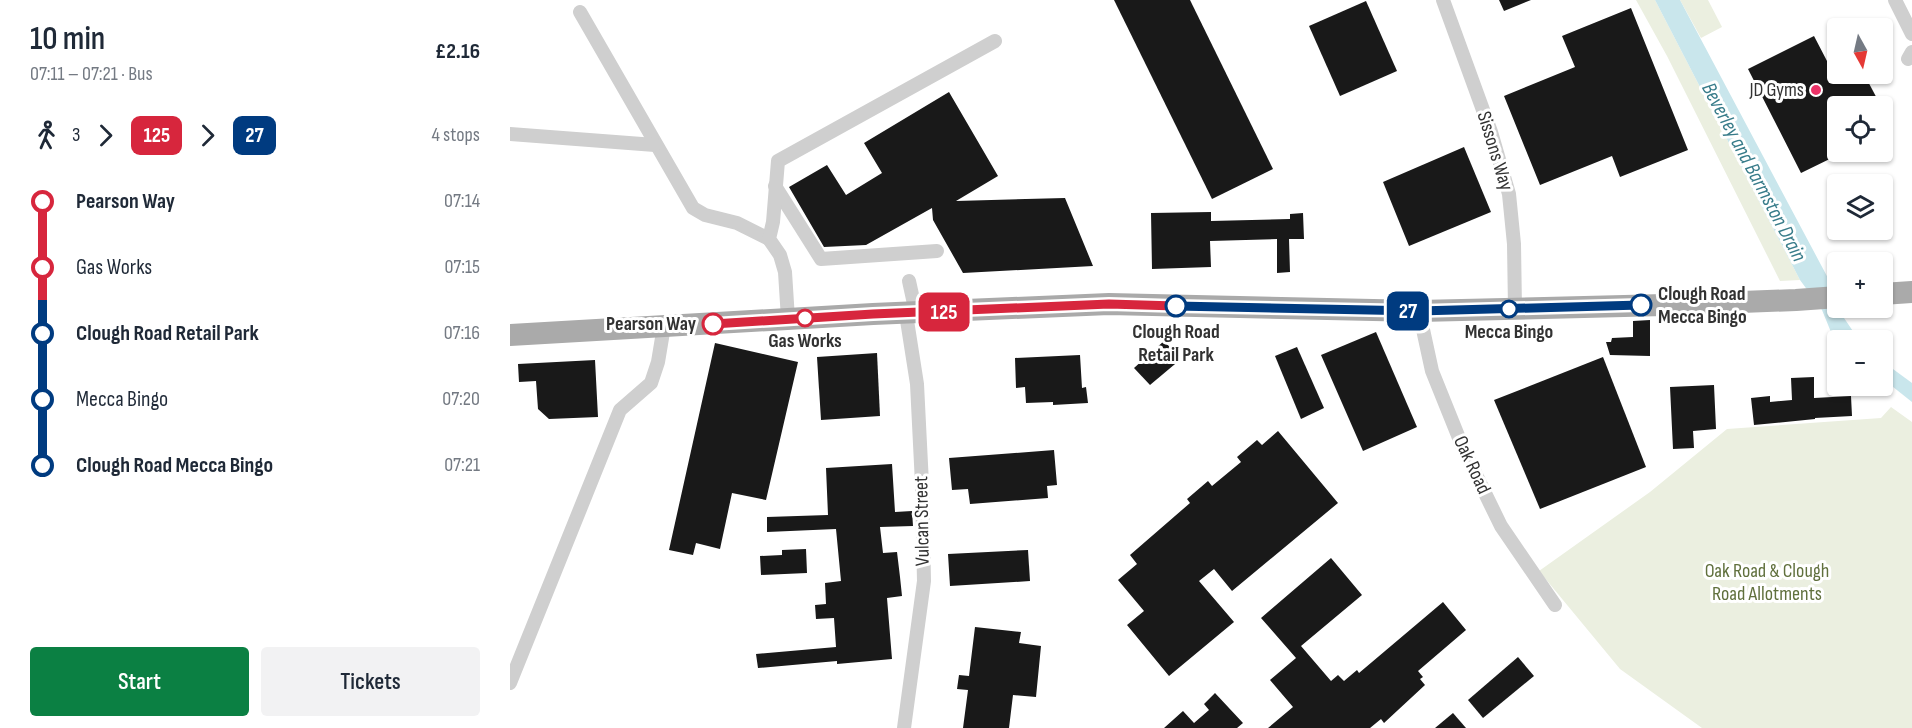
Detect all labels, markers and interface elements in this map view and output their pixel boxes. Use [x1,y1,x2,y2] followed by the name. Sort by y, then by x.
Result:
[1827,18,1893,84] north arrow
[1827,18,1893,396] map controls
[30,19,105,59] text: 10 min
[435,38,480,65] text: £2.16
[30,62,153,86] text: 07:11 – 07:21 · Bus
[1696,78,1812,266] water label: Beverley and Barmston Drain
[1748,78,1804,102] place label: JD Gyms
[1809,83,1823,97] marker: JD Gyms
[1827,96,1893,162] button: locate
[1472,109,1518,194] street label: Sissons Way
[30,119,63,152] icon: walk
[89,119,122,152] icon: forward
[191,119,224,152] icon: forward
[72,123,80,147] text: 3
[143,123,170,148] text: 125
[245,123,264,148] text: 27
[432,123,480,147] text: 4 stops
[1827,174,1893,240] button: layers
[76,188,175,215] text: Pearson Way
[444,189,480,213] text: 07:14
[1827,252,1893,318] button: +
[76,254,152,281] text: Gas Works
[444,255,480,279] text: 07:15
[1658,282,1747,329] place label: Clough Road Mecca Bingo
[910,292,978,332] line badge: 125
[1381,292,1435,330] line badge: 27
[1630,294,1652,316] marker: Clough Road Mecca Bingo
[1165,295,1187,317] marker: Clough Road Retail Park
[1399,299,1417,324] text: 27
[931,300,957,325] text: 125
[1500,300,1518,318] marker: Mecca Bingo
[796,309,814,327] marker: Gas Works
[606,312,697,336] place label: Pearson Way
[702,313,724,335] marker: Pearson Way
[76,320,259,347] text: Clough Road Retail Park
[1132,320,1220,367] place label: Clough Road Retail Park
[1465,320,1553,344] place label: Mecca Bingo
[444,321,480,345] text: 07:16
[768,329,842,353] place label: Gas Works
[1827,330,1893,396] button: −
[76,386,168,413] text: Mecca Bingo
[442,387,480,411] text: 07:20
[1448,432,1496,498] street label: Oak Road
[76,452,273,479] text: Clough Road Mecca Bingo
[444,453,480,477] text: 07:21
[909,476,935,566] street label: Vulcan Street
[1705,559,1829,606] park label: Oak Road & Clough Road Allotments
[30,647,249,716] button: Start
[261,647,480,716] button: Tickets

